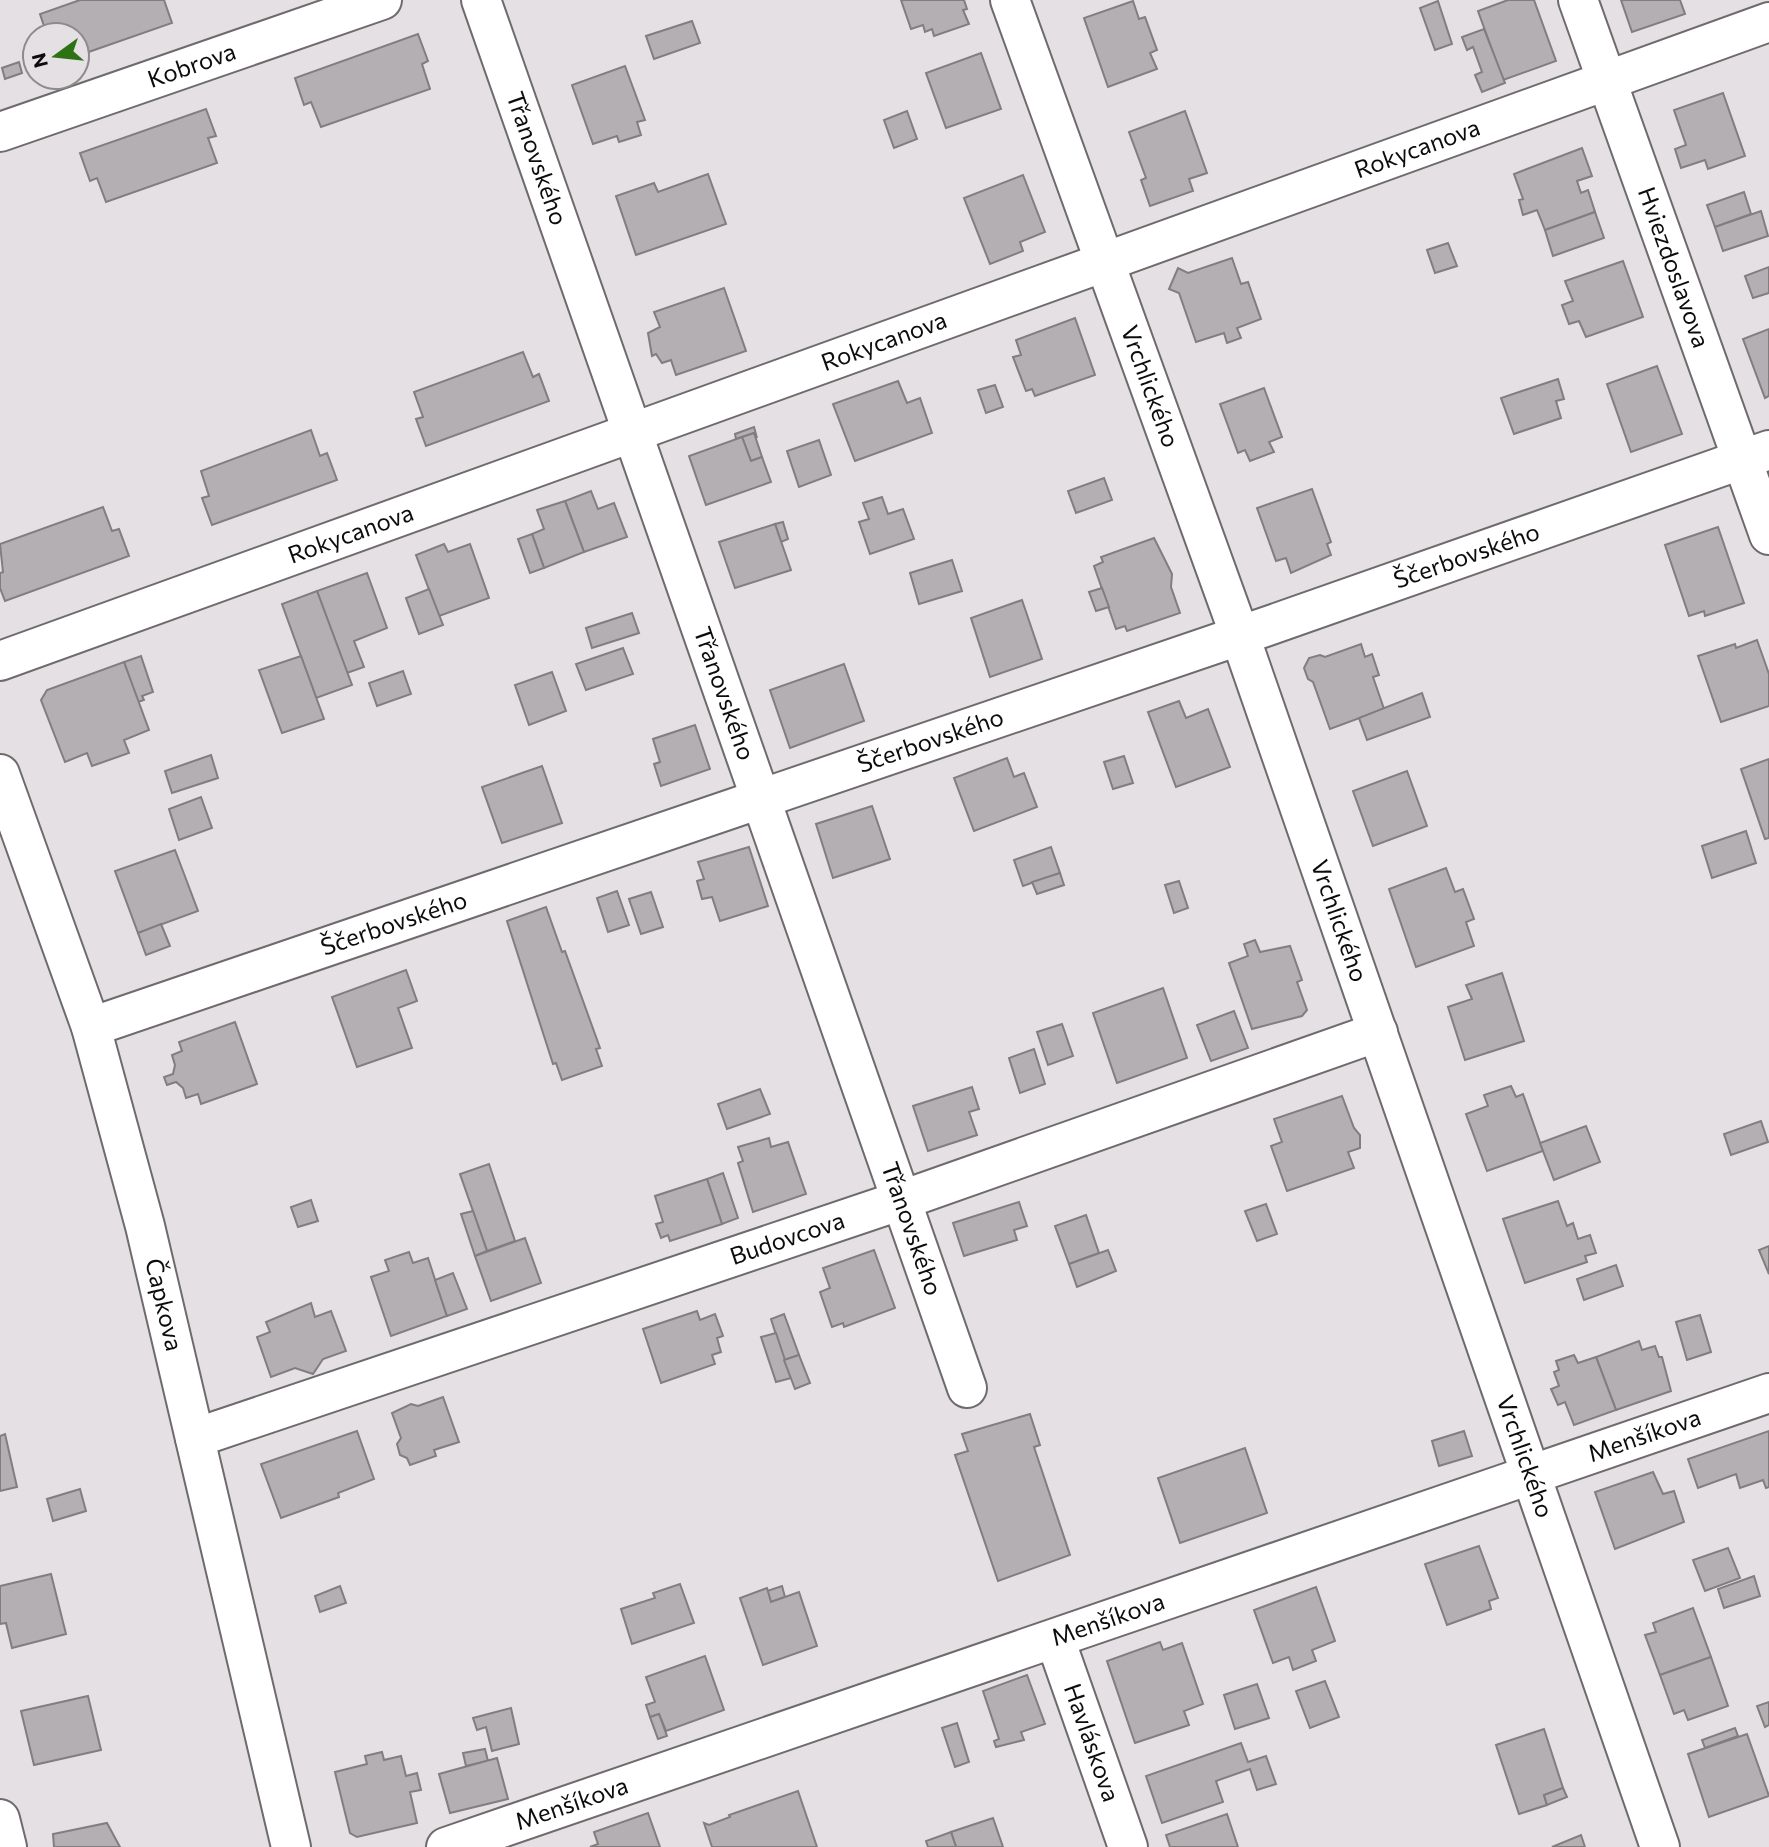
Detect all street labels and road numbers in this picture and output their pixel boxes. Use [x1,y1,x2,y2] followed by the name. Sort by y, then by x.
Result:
[143,36,239,93] street label: Kobrova
[501,88,575,229] street label: Třanovského
[1350,112,1484,184] street label: Rokycanova
[1633,183,1717,351] street label: Hviezdoslavova
[817,304,950,376] street label: Rokycanova
[1116,321,1187,451] street label: Vrchlického
[284,497,417,569] street label: Rokycanova
[1389,516,1543,594] street label: Ščerbovského
[689,623,762,764] street label: Třanovského
[853,701,1007,778] street label: Ščerbovského
[1306,856,1375,986] street label: Vrchlického
[316,884,470,961] street label: Ščerbovského
[876,1158,949,1299] street label: Třanovského
[726,1204,848,1270] street label: Budovcova
[140,1255,190,1354] street label: Čapkova
[1491,1391,1561,1521] street label: Vrchlického
[1584,1402,1704,1467] street label: Menšíkova
[1047,1586,1168,1651] street label: Menšíkova
[1059,1679,1127,1805] street label: Havláskova
[511,1770,632,1835] street label: Menšíkova

